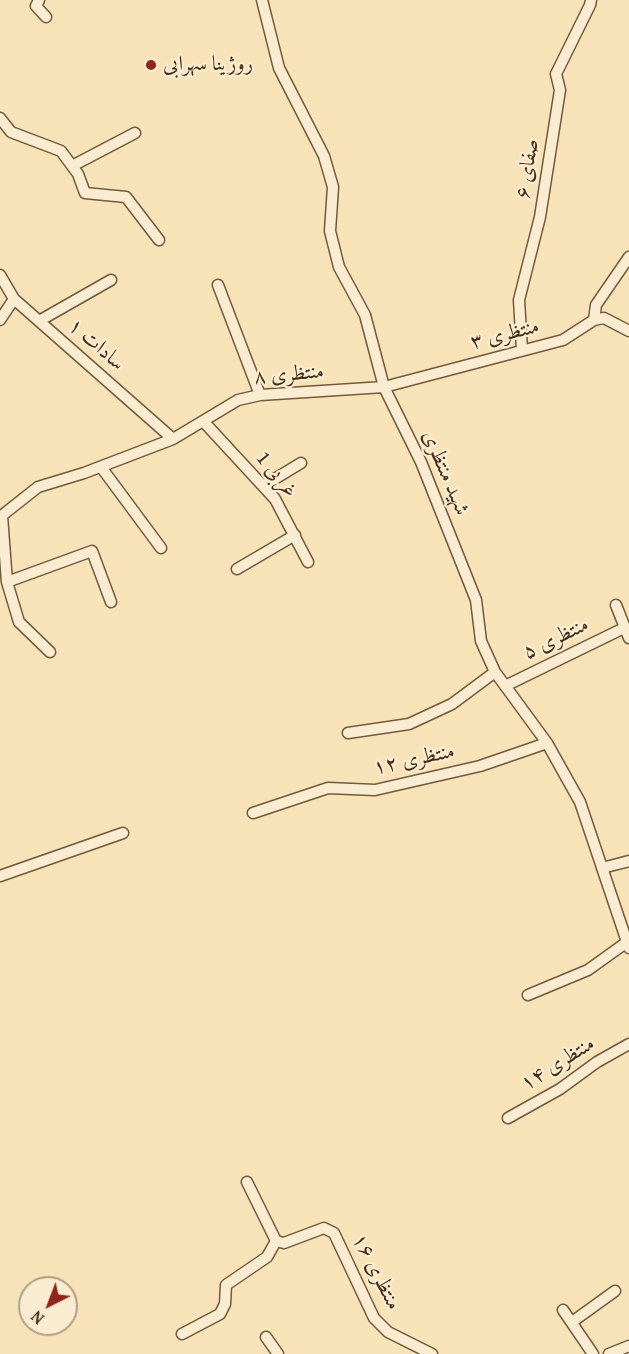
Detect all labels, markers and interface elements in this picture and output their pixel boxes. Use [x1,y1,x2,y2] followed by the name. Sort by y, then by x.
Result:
[163,52,253,78] place label: روژینا سهرابی
[144,58,158,72] marker: روژینا سهرابی
[511,137,545,201] street label: صفای ۶
[62,313,130,377] street label: سادات ۱
[468,314,542,356] street label: منتظری ۳
[253,359,325,391] street label: منتظری ۸
[416,427,474,519] street label: شهید منتظری
[250,447,302,503] street label: غربی 1
[519,612,593,666] street label: منتظری ۵
[371,739,457,781] street label: منتظری ۱۲
[516,1031,600,1097] street label: منتظری ۱۴
[346,1230,406,1314] street label: منتظری ۱۶
[18,1276,78,1336] north arrow
[25,1305,49,1330] text: N

